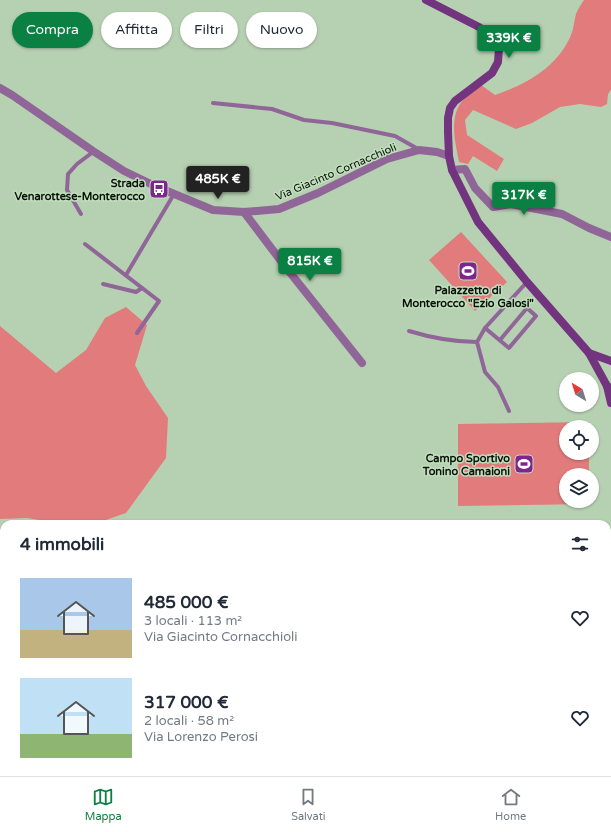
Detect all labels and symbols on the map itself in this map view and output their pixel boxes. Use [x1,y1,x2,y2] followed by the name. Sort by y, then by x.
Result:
[476,25,542,59] pin: 339K €
[274,141,398,203] street label: Via Giacinto Cornacchioli
[185,166,251,200] pin: 485K €
[14,177,145,203] place label: Strada Venarottese-Monterocco
[148,178,170,200] bus stop icon: Strada Venarottese-Monterocco
[491,182,557,216] pin: 317K €
[277,248,343,282] pin: 815K €
[457,260,479,282] sports icon: Palazzetto di Monterocco "Ezio Galosi"
[402,284,534,310] place label: Palazzetto di Monterocco "Ezio Galosi"
[559,372,599,412] north arrow
[422,452,510,478] place label: Campo Sportivo Tonino Camaioni
[513,453,535,475] sports icon: Campo Sportivo Tonino Camaioni

